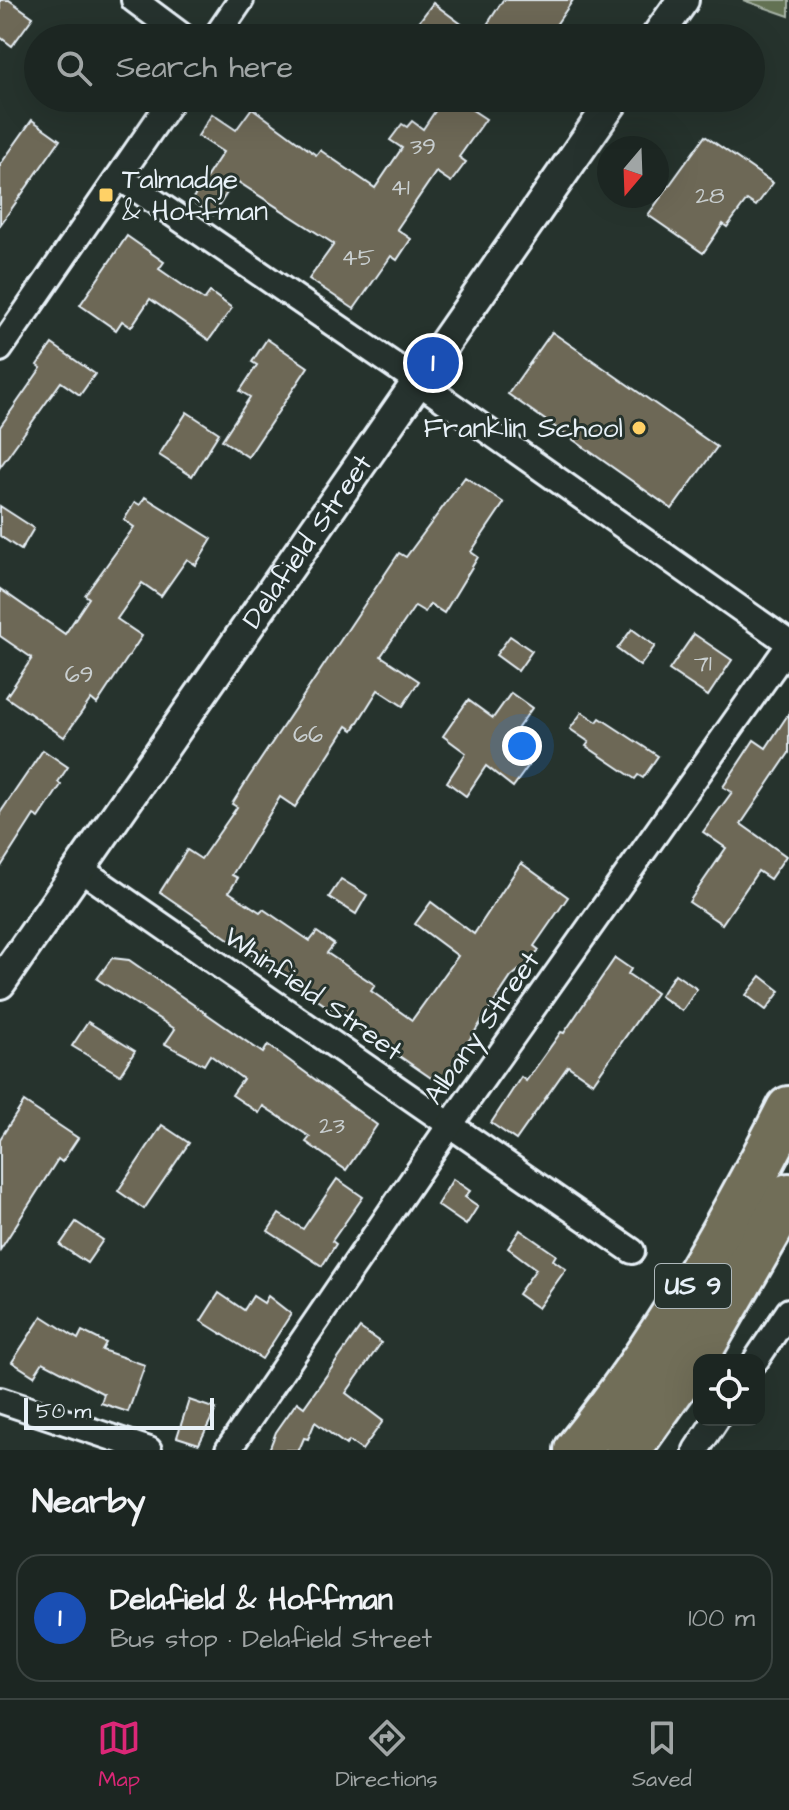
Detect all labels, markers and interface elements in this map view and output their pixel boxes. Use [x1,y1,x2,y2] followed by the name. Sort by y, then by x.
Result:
[24,24,765,112] search box
[52,46,96,90] icon: search
[116,47,293,89] text: Search here
[410,130,436,164] house number: 39
[597,136,669,208] north arrow
[122,160,268,231] place label: Talmadge & Hoffman
[390,171,410,205] house number: 41
[695,179,725,213] house number: 28
[97,186,115,204] marker: Talmadge & Hoffman
[341,241,375,275] house number: 45
[407,333,459,393] pin: 1
[423,409,623,448] place label: Franklin School
[630,419,648,437] marker: Franklin School
[233,446,382,636] street label: Delafield Street
[694,647,712,681] house number: 71
[65,658,93,692] house number: 69
[293,718,323,752] house number: 66
[502,726,542,766] your location
[215,918,411,1071] street label: Whinfield Street
[415,943,551,1114] street label: Albany Street
[319,1109,345,1143] house number: 23
[655,1264,731,1308] road number: US 9
[693,1354,765,1426] map controls
[693,1354,765,1426] button: locate
[24,1394,214,1430] scale bar
[36,1396,91,1427] text: 50 m
[32,1478,146,1526] text: Nearby
[110,1579,393,1621] text: Delafield & Hoffman
[58,1600,62,1636] text: 1
[688,1600,755,1636] text: 100 m
[110,1621,432,1657] text: Bus stop · Delafield Street
[97,1716,141,1795] tab: Map
[335,1716,438,1795] tab: Directions
[632,1716,692,1795] tab: Saved

